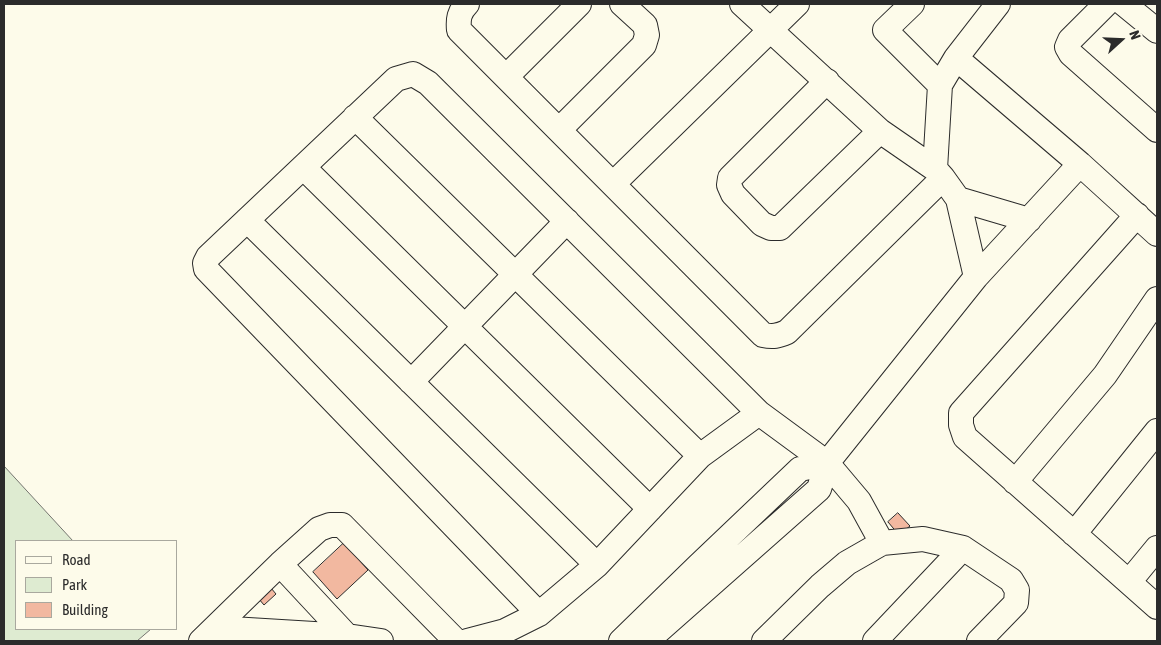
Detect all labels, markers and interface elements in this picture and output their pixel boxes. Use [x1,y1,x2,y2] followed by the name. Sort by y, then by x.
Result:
[1096,15,1146,65] north arrow
[1126,28,1144,41] text: N
[15,540,178,630] legend
[62,551,91,568] text: Road
[62,576,87,593] text: Park
[62,601,108,618] text: Building

